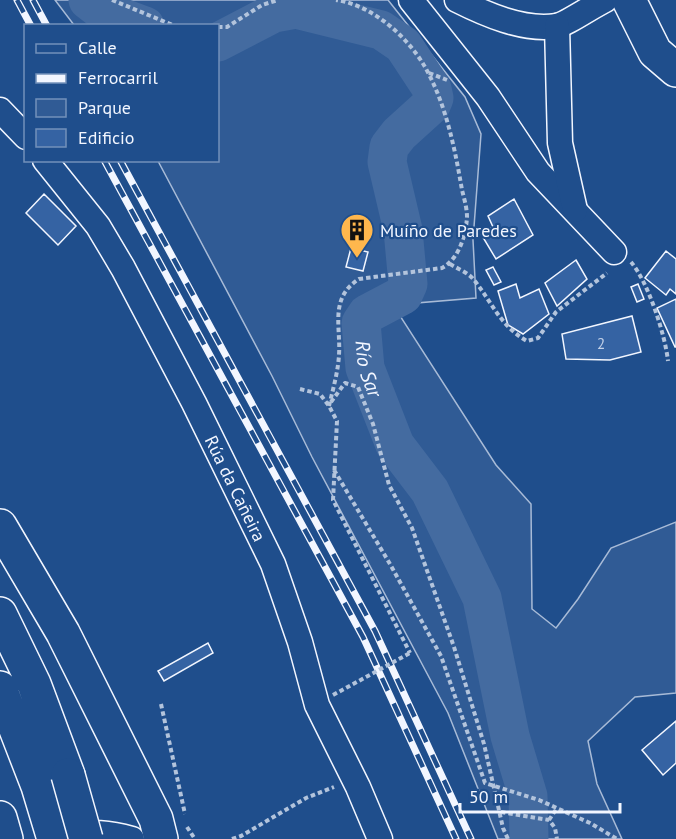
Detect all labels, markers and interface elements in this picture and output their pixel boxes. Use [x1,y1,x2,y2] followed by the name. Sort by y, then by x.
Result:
[24,24,219,162] legend
[78,36,117,59] text: Calle
[78,66,158,89] text: Ferrocarril
[78,96,131,119] text: Parque
[78,126,134,149] text: Edificio
[339,212,375,259] building icon: Muíño de Paredes
[380,219,517,242] place label: Muíño de Paredes
[597,334,605,353] house number: 2
[350,339,389,402] water label: Río Sar
[200,431,272,545] street label: Rúa da Cañeira
[460,776,620,814] scale bar
[469,785,508,808] text: 50 m

